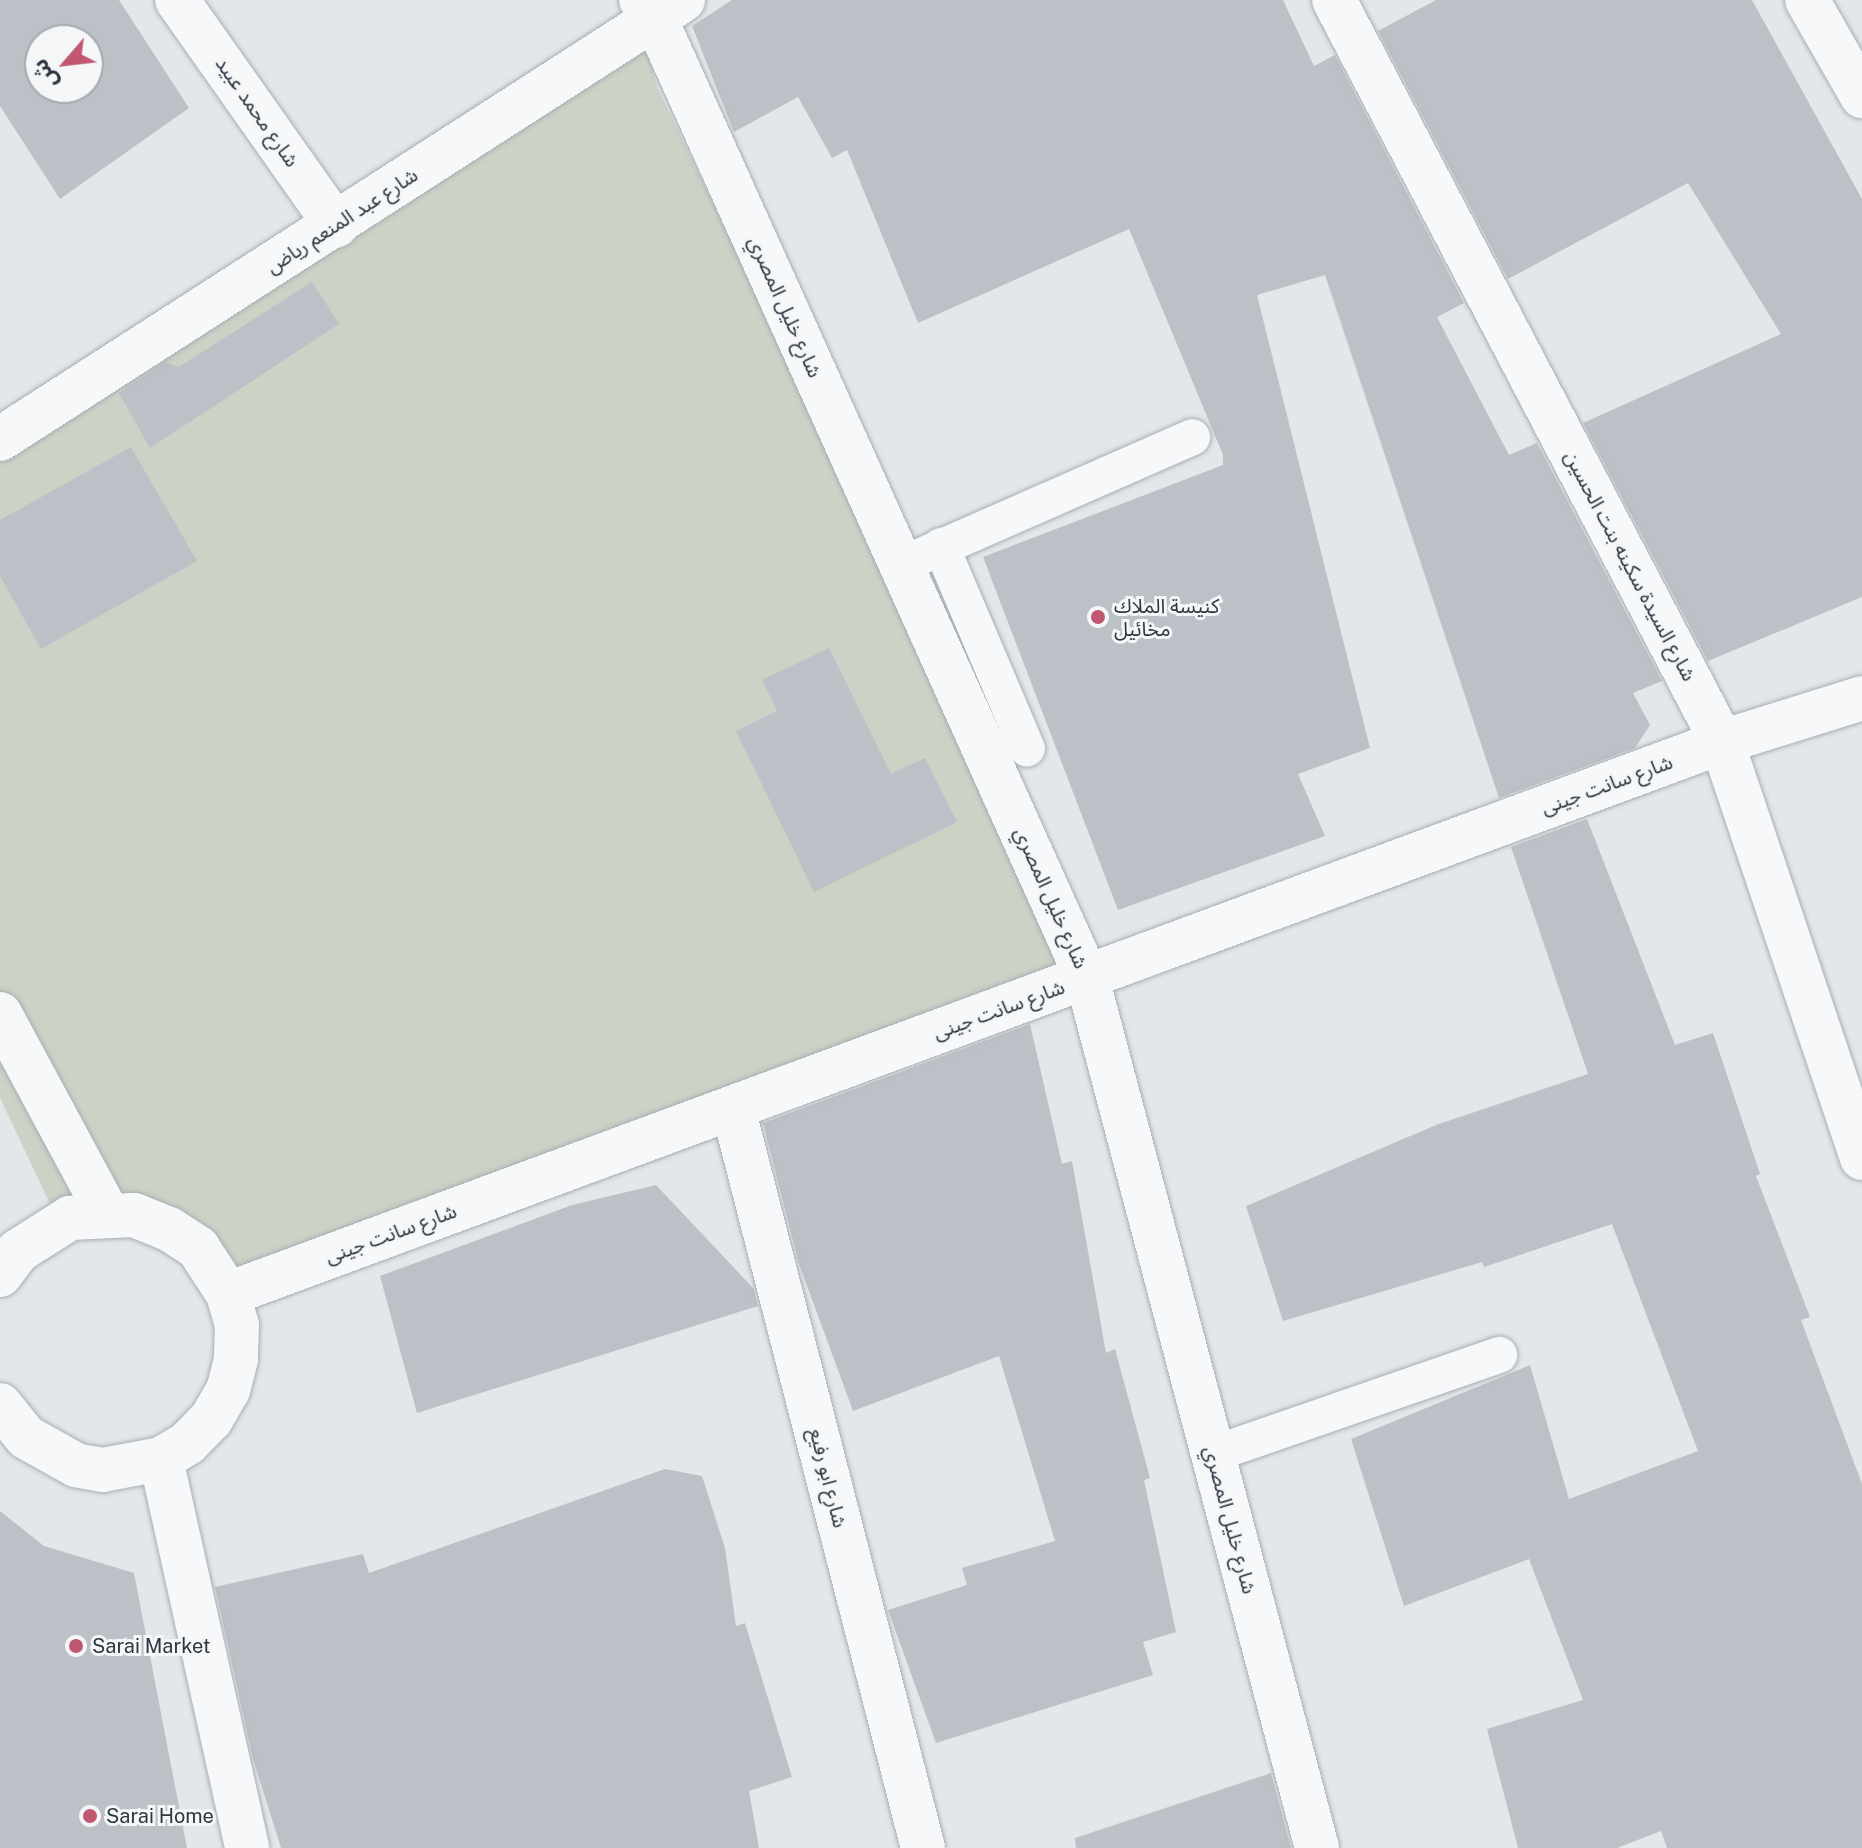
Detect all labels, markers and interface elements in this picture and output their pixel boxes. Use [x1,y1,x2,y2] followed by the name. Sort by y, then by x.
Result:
[24,24,104,104] north arrow
[210,52,304,172] street label: شارع محمد عبيد
[26,55,63,94] text: ش
[262,163,422,279] street label: شارع عبد المنعم رياض
[743,233,827,381] street label: شارع خليل المصري
[1559,447,1701,685] street label: شارع السيدة سكينه بنت الحسين
[1114,594,1219,641] place label: كنيسة الملاك مخائيل
[1089,608,1107,626] marker: كنيسة الملاك مخائيل
[1538,750,1676,820] street label: شارع سانت جينى
[1009,824,1093,972] street label: شارع خليل المصري
[930,975,1068,1045] street label: شارع سانت جينى
[322,1199,460,1269] street label: شارع سانت جينى
[804,1426,852,1530] street label: شارع ابو رفيع
[1199,1443,1261,1597] street label: شارع خليل المصري
[92,1634,211,1658] place label: Sarai Market
[67,1637,85,1655] marker: Sarai Market
[106,1804,214,1828] place label: Sarai Home
[81,1807,99,1825] marker: Sarai Home

